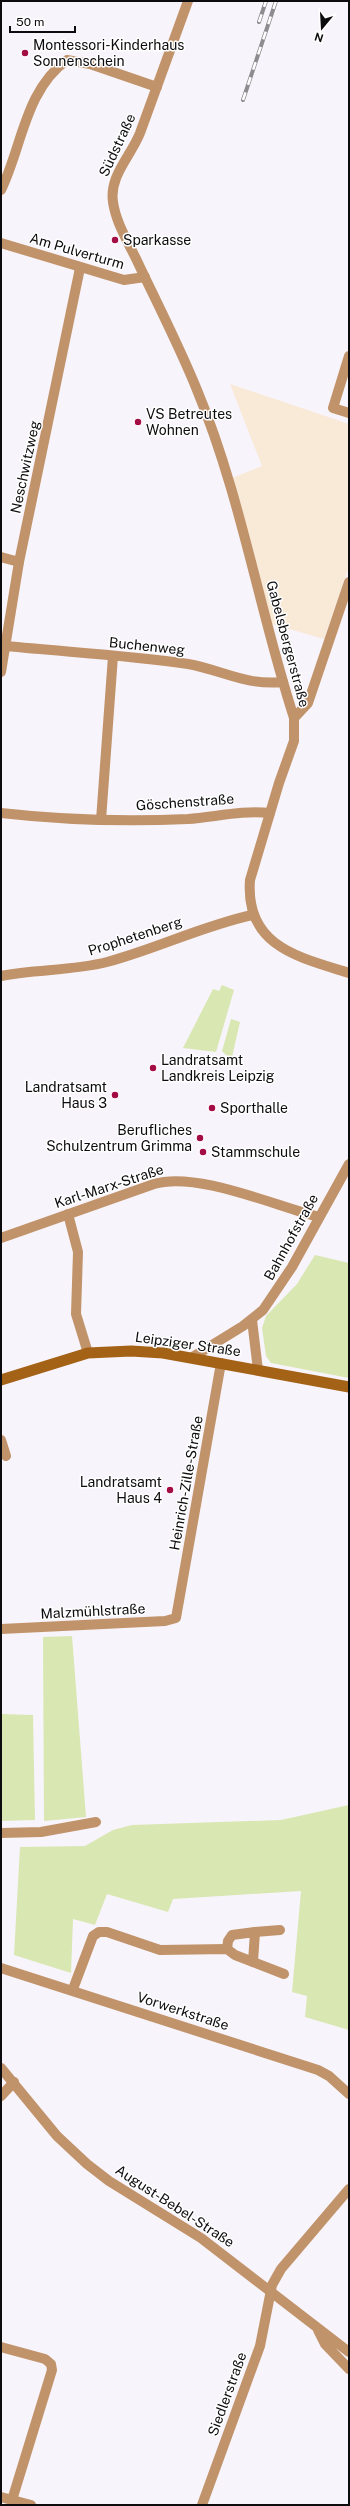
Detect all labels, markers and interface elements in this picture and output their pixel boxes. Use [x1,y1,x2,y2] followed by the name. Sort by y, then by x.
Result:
[10,8,75,34] scale bar
[302,8,342,48] north arrow
[16,15,44,29] text: 50 m
[313,30,325,45] text: N
[33,37,184,69] place label: Montessori-Kinderhaus Sonnenschein
[20,48,30,58] marker: Montessori-Kinderhaus Sonnenschein
[96,111,139,179] street label: Südstraße
[28,230,126,272] street label: Am Pulverturm
[123,232,191,248] place label: Sparkasse
[110,235,120,245] marker: Sparkasse
[146,406,232,438] place label: VS Betreutes Wohnen
[133,417,143,427] marker: VS Betreutes Wohnen
[7,419,43,515] street label: Neschwitzweg
[263,579,313,709] street label: Gabelsbergerstraße
[108,634,186,658] street label: Buchenweg
[135,791,235,813] street label: Göschenstraße
[86,913,184,959] street label: Prophetenberg
[161,1052,275,1084] place label: Landratsamt Landkreis Leipzig
[148,1063,158,1073] marker: Landratsamt Landkreis Leipzig
[25,1079,107,1111] place label: Landratsamt Haus 3
[110,1090,120,1100] marker: Landratsamt Haus 3
[220,1100,288,1116] place label: Sporthalle
[207,1103,217,1113] marker: Sporthalle
[46,1122,192,1154] place label: Berufliches Schulzentrum Grimma
[195,1133,205,1143] marker: Berufliches Schulzentrum Grimma
[211,1144,300,1160] place label: Stammschule
[198,1147,208,1157] marker: Stammschule
[52,1161,166,1211] street label: Karl-Marx-Straße
[261,1191,321,1283] street label: Bahnhofstraße
[134,1329,242,1359] street label: Leipziger Straße
[166,1414,206,1552] street label: Heinrich-Zille-Straße
[80,1474,162,1506] place label: Landratsamt Haus 4
[165,1485,175,1495] marker: Landratsamt Haus 4
[40,1600,146,1622] street label: Malzmühlstraße
[135,1989,231,2033] street label: Vorwerkstraße
[113,2162,237,2250] street label: August-Bebel-Straße
[204,2350,250,2438] street label: Siedlerstraße

